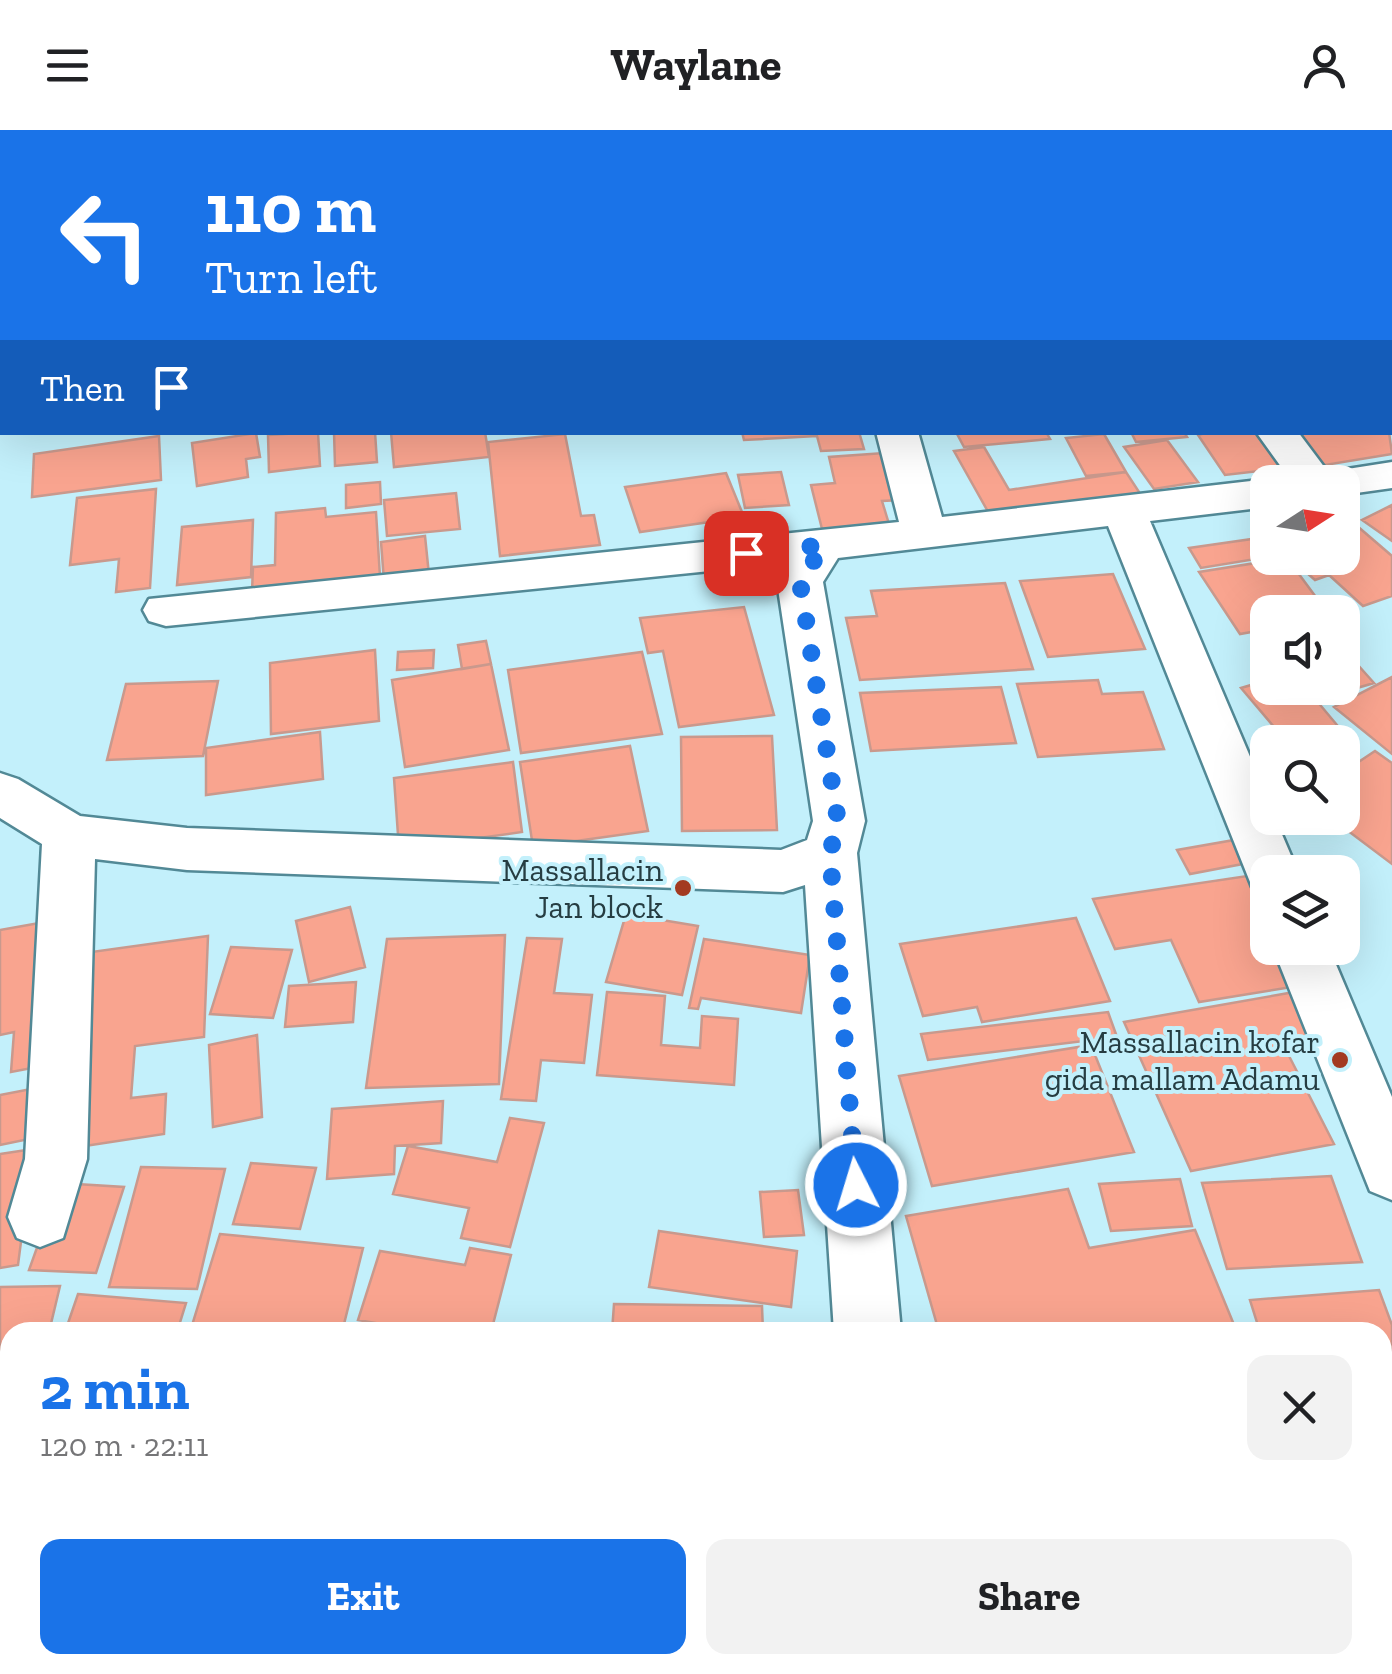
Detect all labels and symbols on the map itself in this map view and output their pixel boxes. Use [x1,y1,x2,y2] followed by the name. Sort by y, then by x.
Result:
[1250,465,1360,575] north arrow
[704,511,789,596] pin
[502,851,664,926] place label: Massallacin Jan block
[672,877,694,899] marker: Massallacin Jan block
[1045,1023,1320,1098] place label: Massallacin kofar gida mallam Adamu
[1329,1049,1351,1071] marker: Massallacin kofar gida mallam Adamu
[804,1133,908,1237] position arrow

